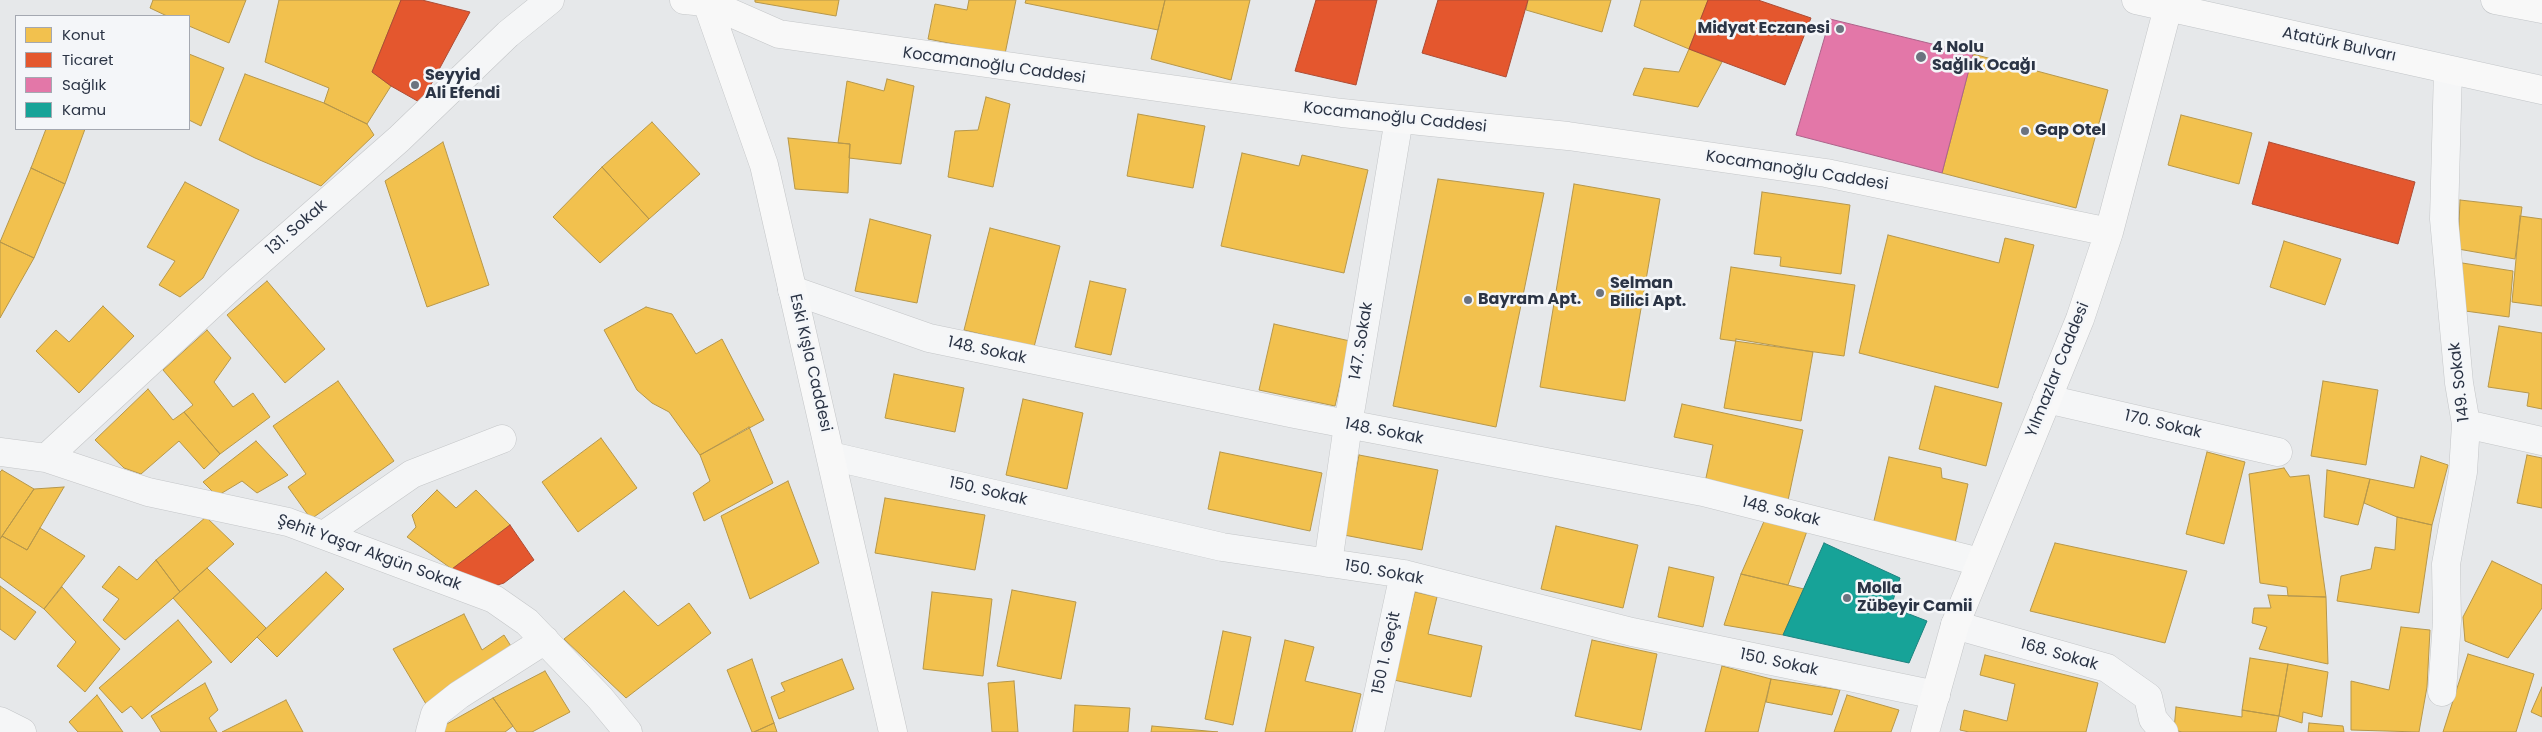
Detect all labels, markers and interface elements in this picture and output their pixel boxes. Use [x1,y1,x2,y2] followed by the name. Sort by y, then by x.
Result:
[15,15,190,130] legend
[1697,19,1830,39] place label: Midyat Eczanesi
[1834,23,1846,35] marker: Midyat Eczanesi
[62,24,105,45] text: Konut
[2280,24,2398,66] street label: Atatürk Bulvarı
[1932,38,2036,76] place label: 4 Nolu Sağlık Ocağı
[901,44,1087,88] street label: Kocamanoğlu Caddesi
[62,49,113,70] text: Ticaret
[1914,50,1928,64] marker: 4 Nolu Sağlık Ocağı
[425,66,500,104] place label: Seyyid Ali Efendi
[62,74,106,95] text: Sağlık
[409,79,421,91] marker: Seyyid Ali Efendi
[62,99,106,120] text: Kamu
[1302,99,1488,137] street label: Kocamanoğlu Caddesi
[2035,121,2106,141] place label: Gap Otel
[2019,125,2031,137] marker: Gap Otel
[1704,147,1890,195] street label: Kocamanoğlu Caddesi
[263,196,331,260] street label: 131. Sokak
[1610,274,1686,312] place label: Selman Bilici Apt.
[1594,287,1606,299] marker: Selman Bilici Apt.
[1478,290,1581,310] place label: Bayram Apt.
[785,292,835,434] street label: Eski Kışla Caddesi
[1462,294,1474,306] marker: Bayram Apt.
[2022,300,2094,440] street label: Yılmazlar Caddesi
[1346,301,1378,381] street label: 147. Sokak
[946,333,1028,369] street label: 148. Sokak
[2446,341,2474,423] street label: 149. Sokak
[2123,407,2203,443] street label: 170. Sokak
[1343,415,1425,449] street label: 148. Sokak
[947,474,1029,510] street label: 150. Sokak
[1740,493,1822,531] street label: 148. Sokak
[274,511,464,595] street label: Şehit Yaşar Akgün Sokak
[1343,557,1425,589] street label: 150. Sokak
[1857,579,1973,617] place label: Molla Zübeyir Camii
[1841,592,1853,604] marker: Molla Zübeyir Camii
[1369,610,1405,696] street label: 150 1. Geçit
[2018,635,2100,675] street label: 168. Sokak
[1738,645,1820,681] street label: 150. Sokak

